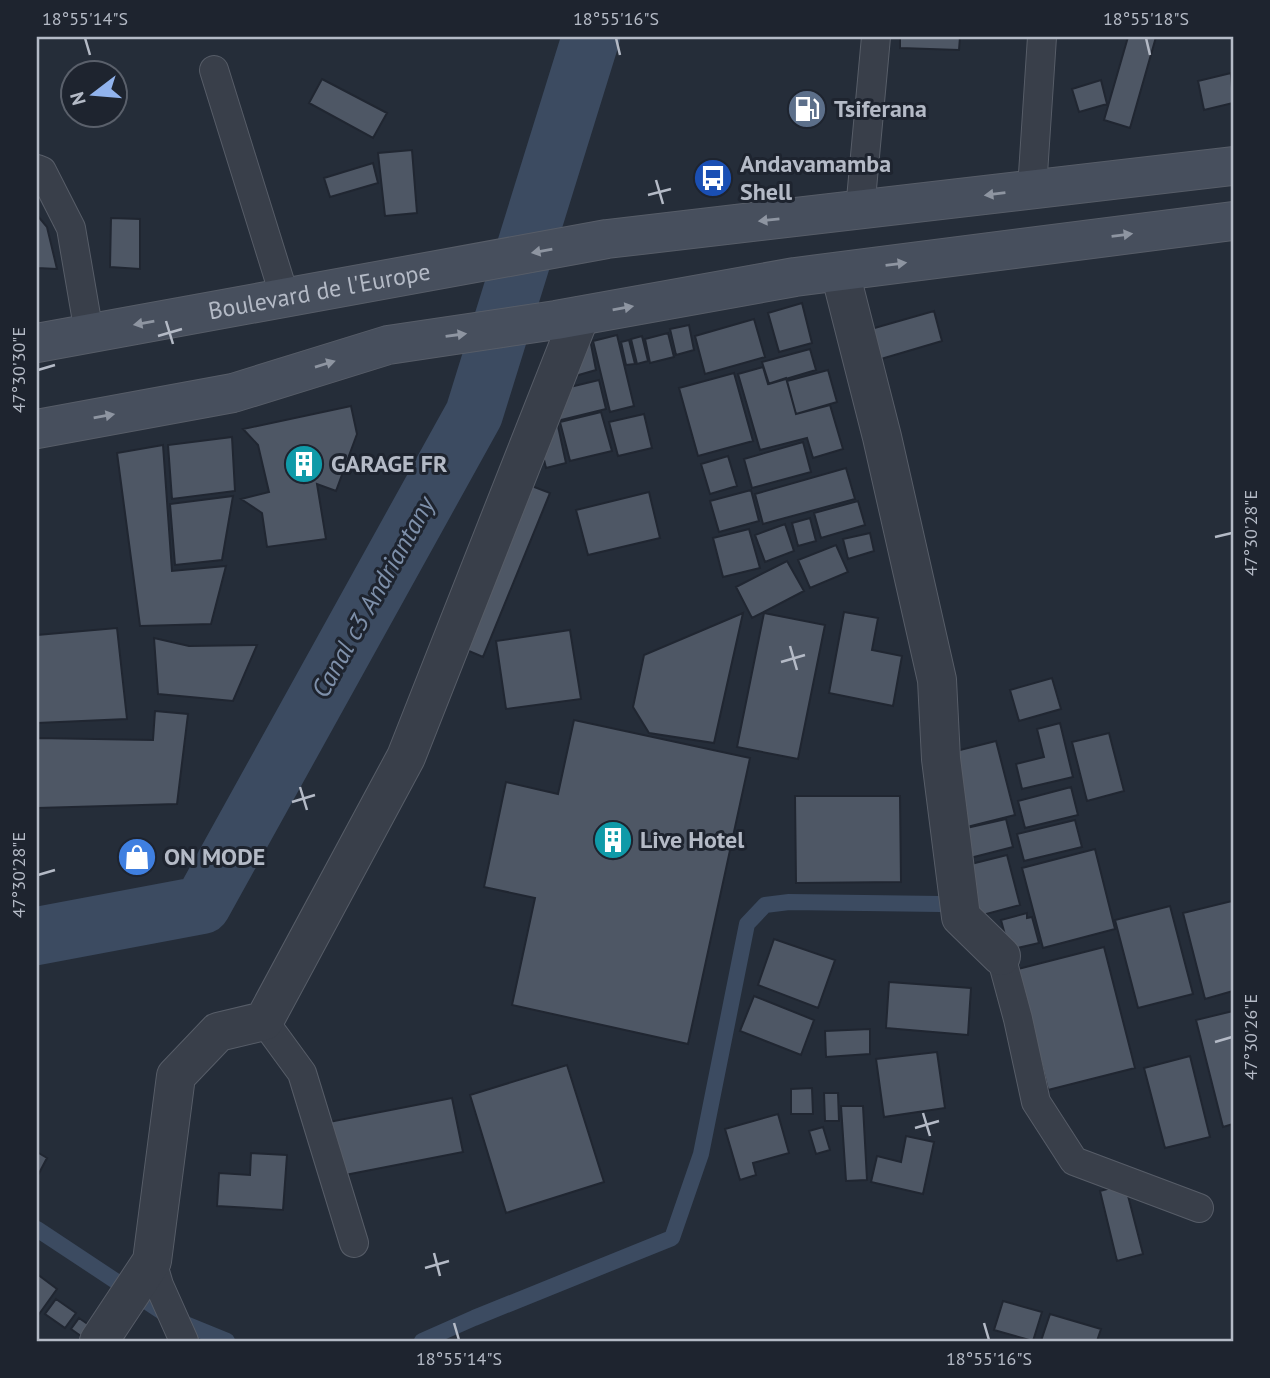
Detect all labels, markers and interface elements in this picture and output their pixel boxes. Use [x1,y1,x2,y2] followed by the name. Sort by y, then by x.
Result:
[42,7,128,30] text: 18°55'14"S
[573,7,659,30] text: 18°55'16"S
[1103,7,1189,30] text: 18°55'18"S
[60,60,130,130] north arrow
[786,88,828,130] fuel station icon: Tsiferana
[64,89,91,108] text: N
[834,93,927,124] place label: Tsiferana
[740,148,891,207] place label: Andavamamba Shell
[692,157,734,199] bus stop icon: Andavamamba Shell
[984,188,1006,199] one-way arrow
[758,215,780,226] one-way arrow
[1111,230,1133,241] one-way arrow
[531,246,553,257] one-way arrow
[206,256,433,326] street label: Boulevard de l'Europe
[885,259,907,270] one-way arrow
[612,302,634,313] one-way arrow
[133,318,155,329] one-way arrow
[7,327,30,413] text: 47°30'30"E
[445,329,467,340] one-way arrow
[315,359,336,369] one-way arrow
[93,411,115,422] one-way arrow
[283,443,325,485] building icon: GARAGE FR
[331,448,448,479] place label: GARAGE FR
[304,489,442,703] water label: Canal c3 Andriantany
[1239,490,1262,576] text: 47°30'28"E
[592,819,634,861] building icon: Live Hotel
[640,824,745,855] place label: Live Hotel
[7,832,30,918] text: 47°30'28"E
[116,836,158,878] shop icon: ON MODE
[164,841,265,872] place label: ON MODE
[1239,994,1262,1080] text: 47°30'26"E
[416,1347,502,1370] text: 18°55'14"S
[946,1347,1032,1370] text: 18°55'16"S

